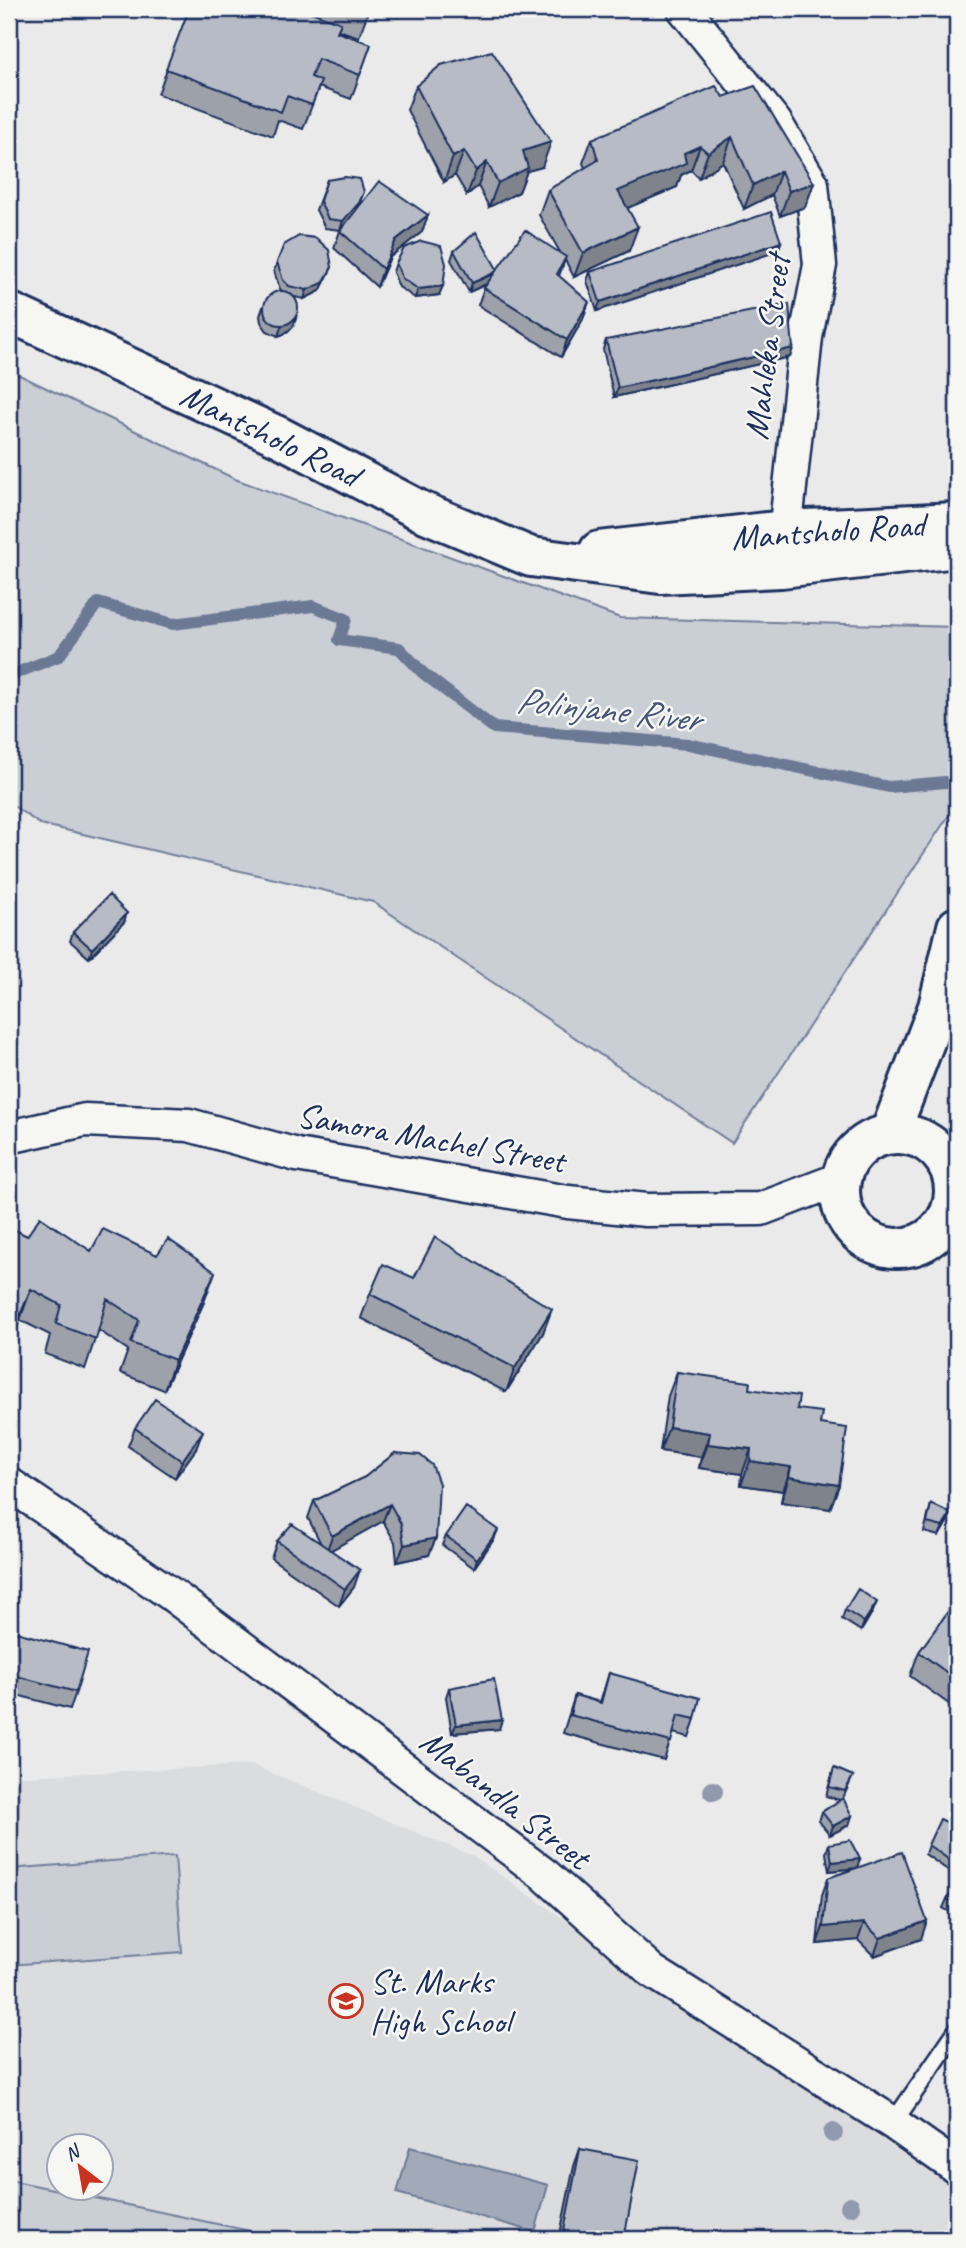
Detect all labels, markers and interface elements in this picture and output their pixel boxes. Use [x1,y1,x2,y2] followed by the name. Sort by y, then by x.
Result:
[733,248,801,442] street label: Mahleka Street
[173,372,372,500] street label: Mantsholo Road
[730,501,931,560] street label: Mantsholo Road
[514,676,707,743] water label: Polinjane River
[294,1092,571,1184] street label: Samora Machel Street
[411,1719,602,1881] street label: Mabandla Street
[370,1959,516,2044] place label: St. Marks High School
[327,1982,365,2020] school or university icon: St. Marks High School
[46,2132,116,2202] north arrow
[61,2138,86,2167] text: N

